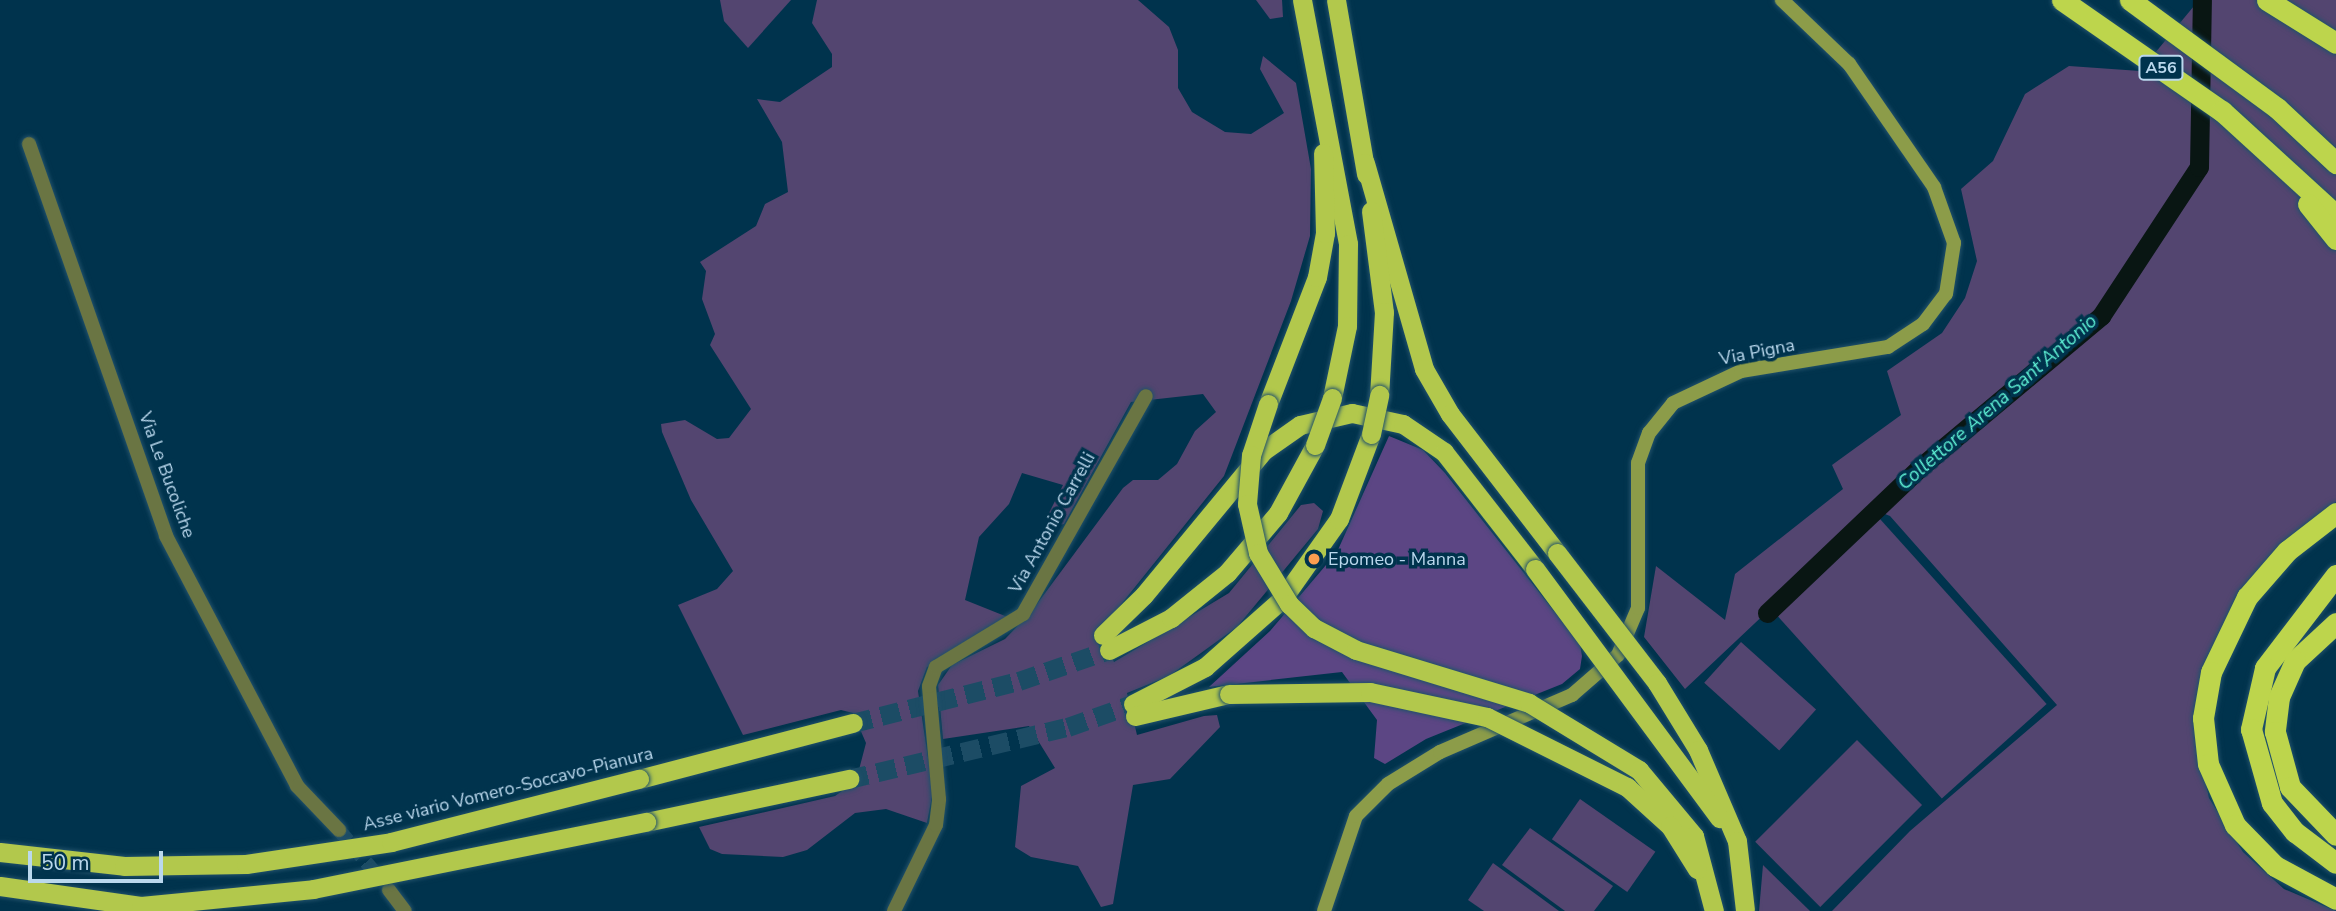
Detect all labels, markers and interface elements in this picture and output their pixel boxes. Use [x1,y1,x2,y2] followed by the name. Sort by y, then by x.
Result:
[2138,55,2184,80] road number: A56
[1894,310,2102,496] water label: Collettore Arena Sant'Antonio
[1717,334,1797,370] street label: Via Pigna
[134,409,200,541] street label: Via Le Bucoliche
[1004,449,1100,597] street label: Via Antonio Carrelli
[1328,548,1466,570] place label: Epomeo - Manna
[1306,551,1322,567] marker: Epomeo - Manna
[361,742,655,836] street label: Asse viario Vomero-Soccavo-Pianura
[32,838,166,882] scale bar
[41,849,90,877] text: 50 m

